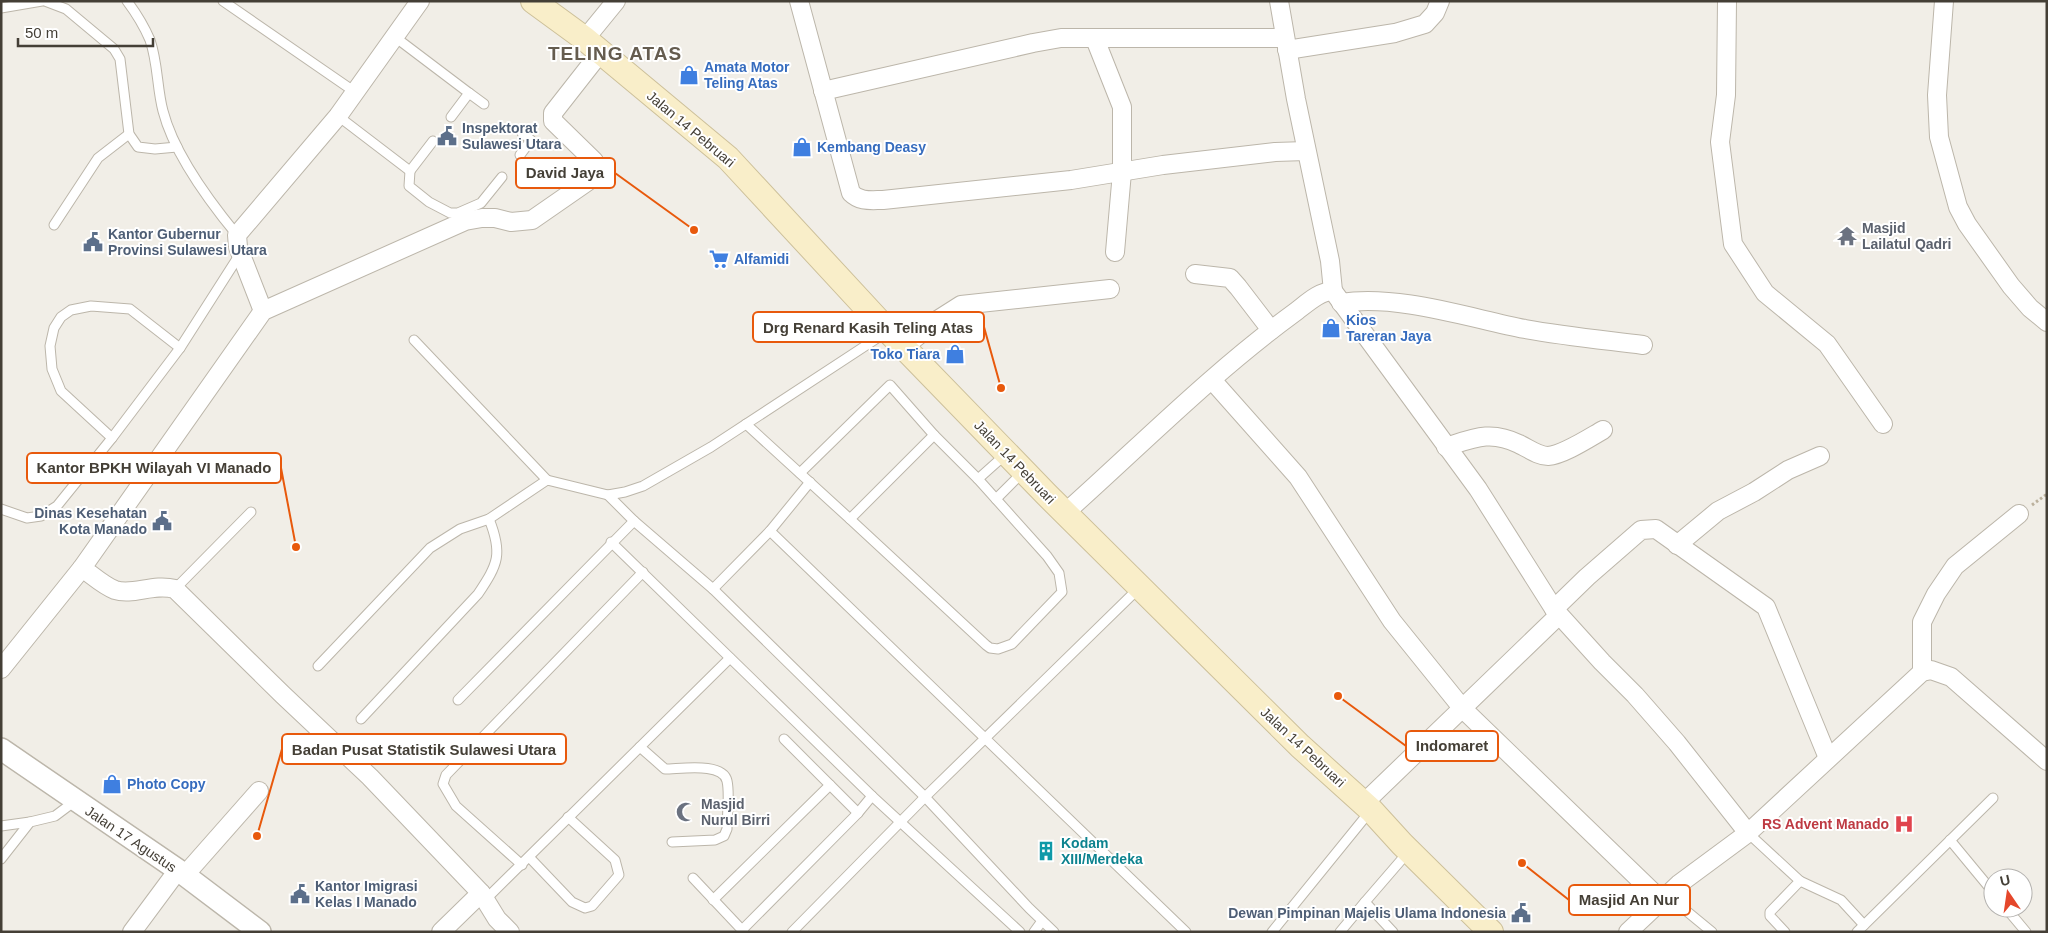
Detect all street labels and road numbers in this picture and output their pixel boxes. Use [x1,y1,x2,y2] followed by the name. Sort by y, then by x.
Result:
[644,88,738,170] street label: Jalan 14 Pebruari
[971,417,1059,507] street label: Jalan 14 Pebruari
[1257,704,1349,790] street label: Jalan 14 Pebruari
[82,803,180,875] street label: Jalan 17 Agustus

